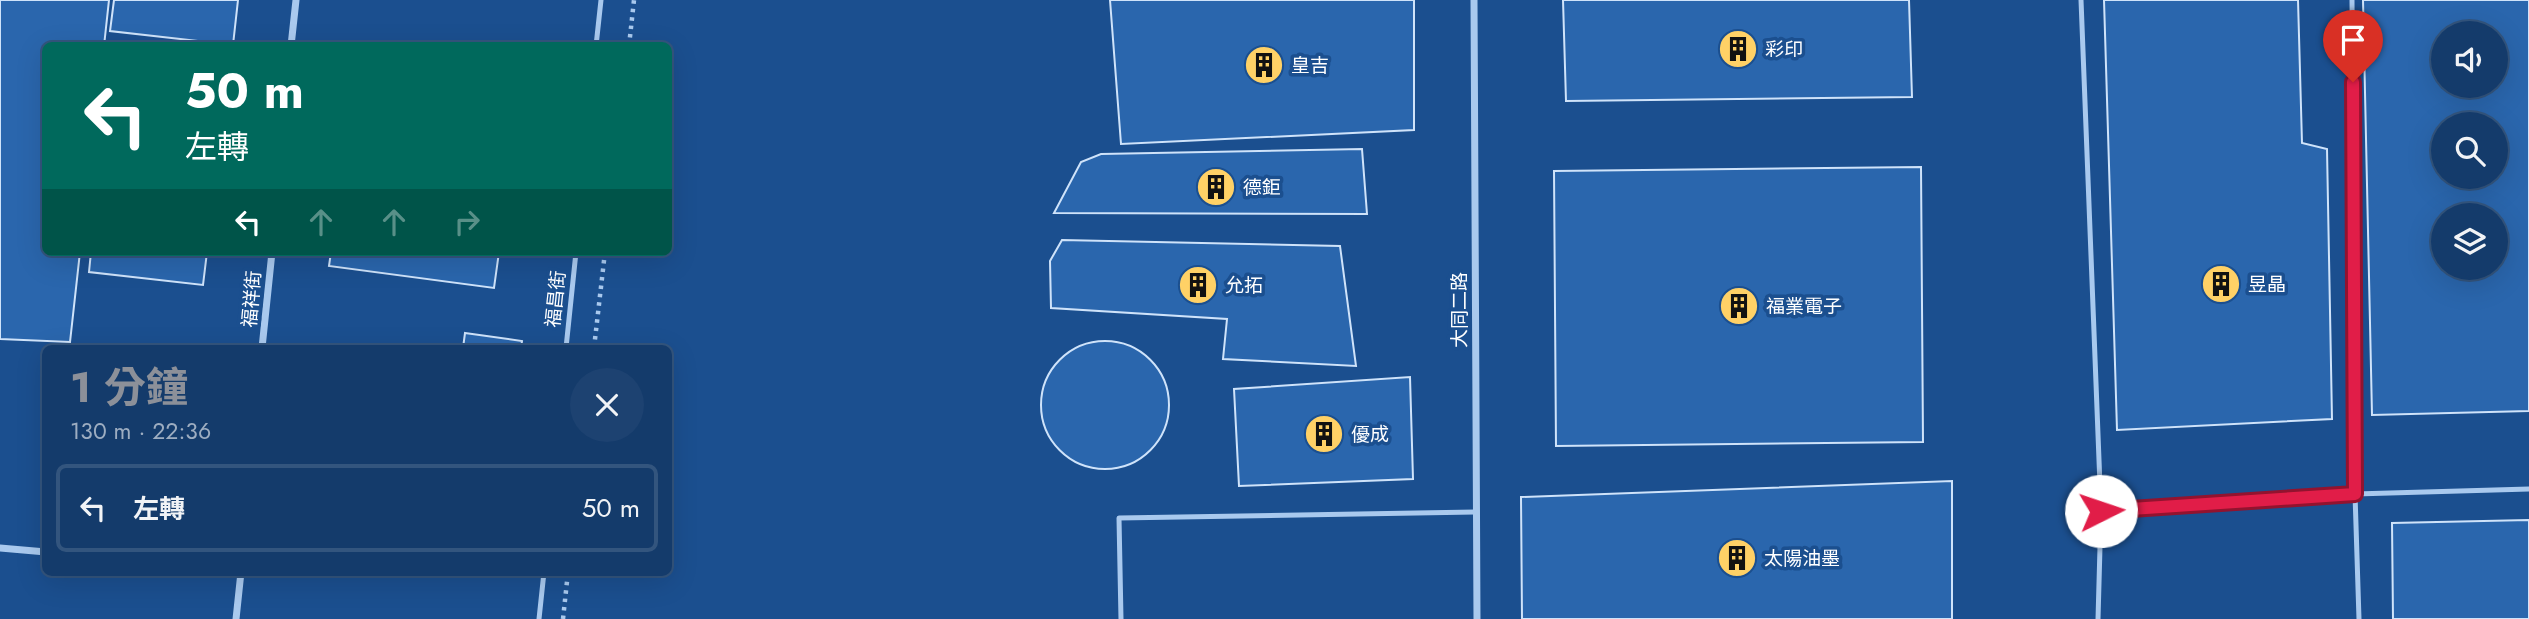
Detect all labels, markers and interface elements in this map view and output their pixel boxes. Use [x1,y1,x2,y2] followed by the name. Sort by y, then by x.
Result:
[2323,10,2383,82] pin
[2334,21,2372,59] icon: arrive
[2431,21,2508,280] map controls
[2431,21,2508,98] button: sound
[1717,28,1759,70] building icon: 彩印
[1765,36,1803,63] place label: 彩印
[1243,44,1285,86] building icon: 皇吉
[1291,52,1329,79] place label: 皇吉
[185,56,304,126] text: 50 m
[70,70,161,161] icon: left
[2431,112,2508,189] button: search
[185,124,249,170] text: 左轉
[1195,166,1237,208] building icon: 德鉅
[1243,174,1281,201] place label: 德鉅
[229,203,267,241] icon: left
[302,203,340,241] icon: ahead
[375,203,413,241] icon: ahead
[448,203,486,241] icon: right
[2431,203,2508,280] button: layers
[2200,263,2242,305] building icon: 昱晶
[1177,264,1219,306] building icon: 允拓
[236,269,267,329] street label: 福祥街
[539,269,572,329] street label: 福昌街
[2248,271,2286,298] place label: 昱晶
[1225,272,1263,299] place label: 允拓
[1446,272,1473,348] street label: 大同二路
[1718,285,1760,327] building icon: 福業電子
[1766,293,1842,320] place label: 福業電子
[70,357,188,418] text: 1 分鐘
[570,368,644,442] button: close
[1303,413,1345,455] building icon: 優成
[70,414,211,448] text: 130 m · 22:36
[1351,421,1389,448] place label: 優成
[2064,474,2138,548] position arrow
[74,489,112,527] icon: left
[582,489,640,527] text: 50 m
[133,490,185,528] text: 左轉
[1716,537,1758,579] building icon: 太陽油墨
[1764,545,1840,572] place label: 太陽油墨

